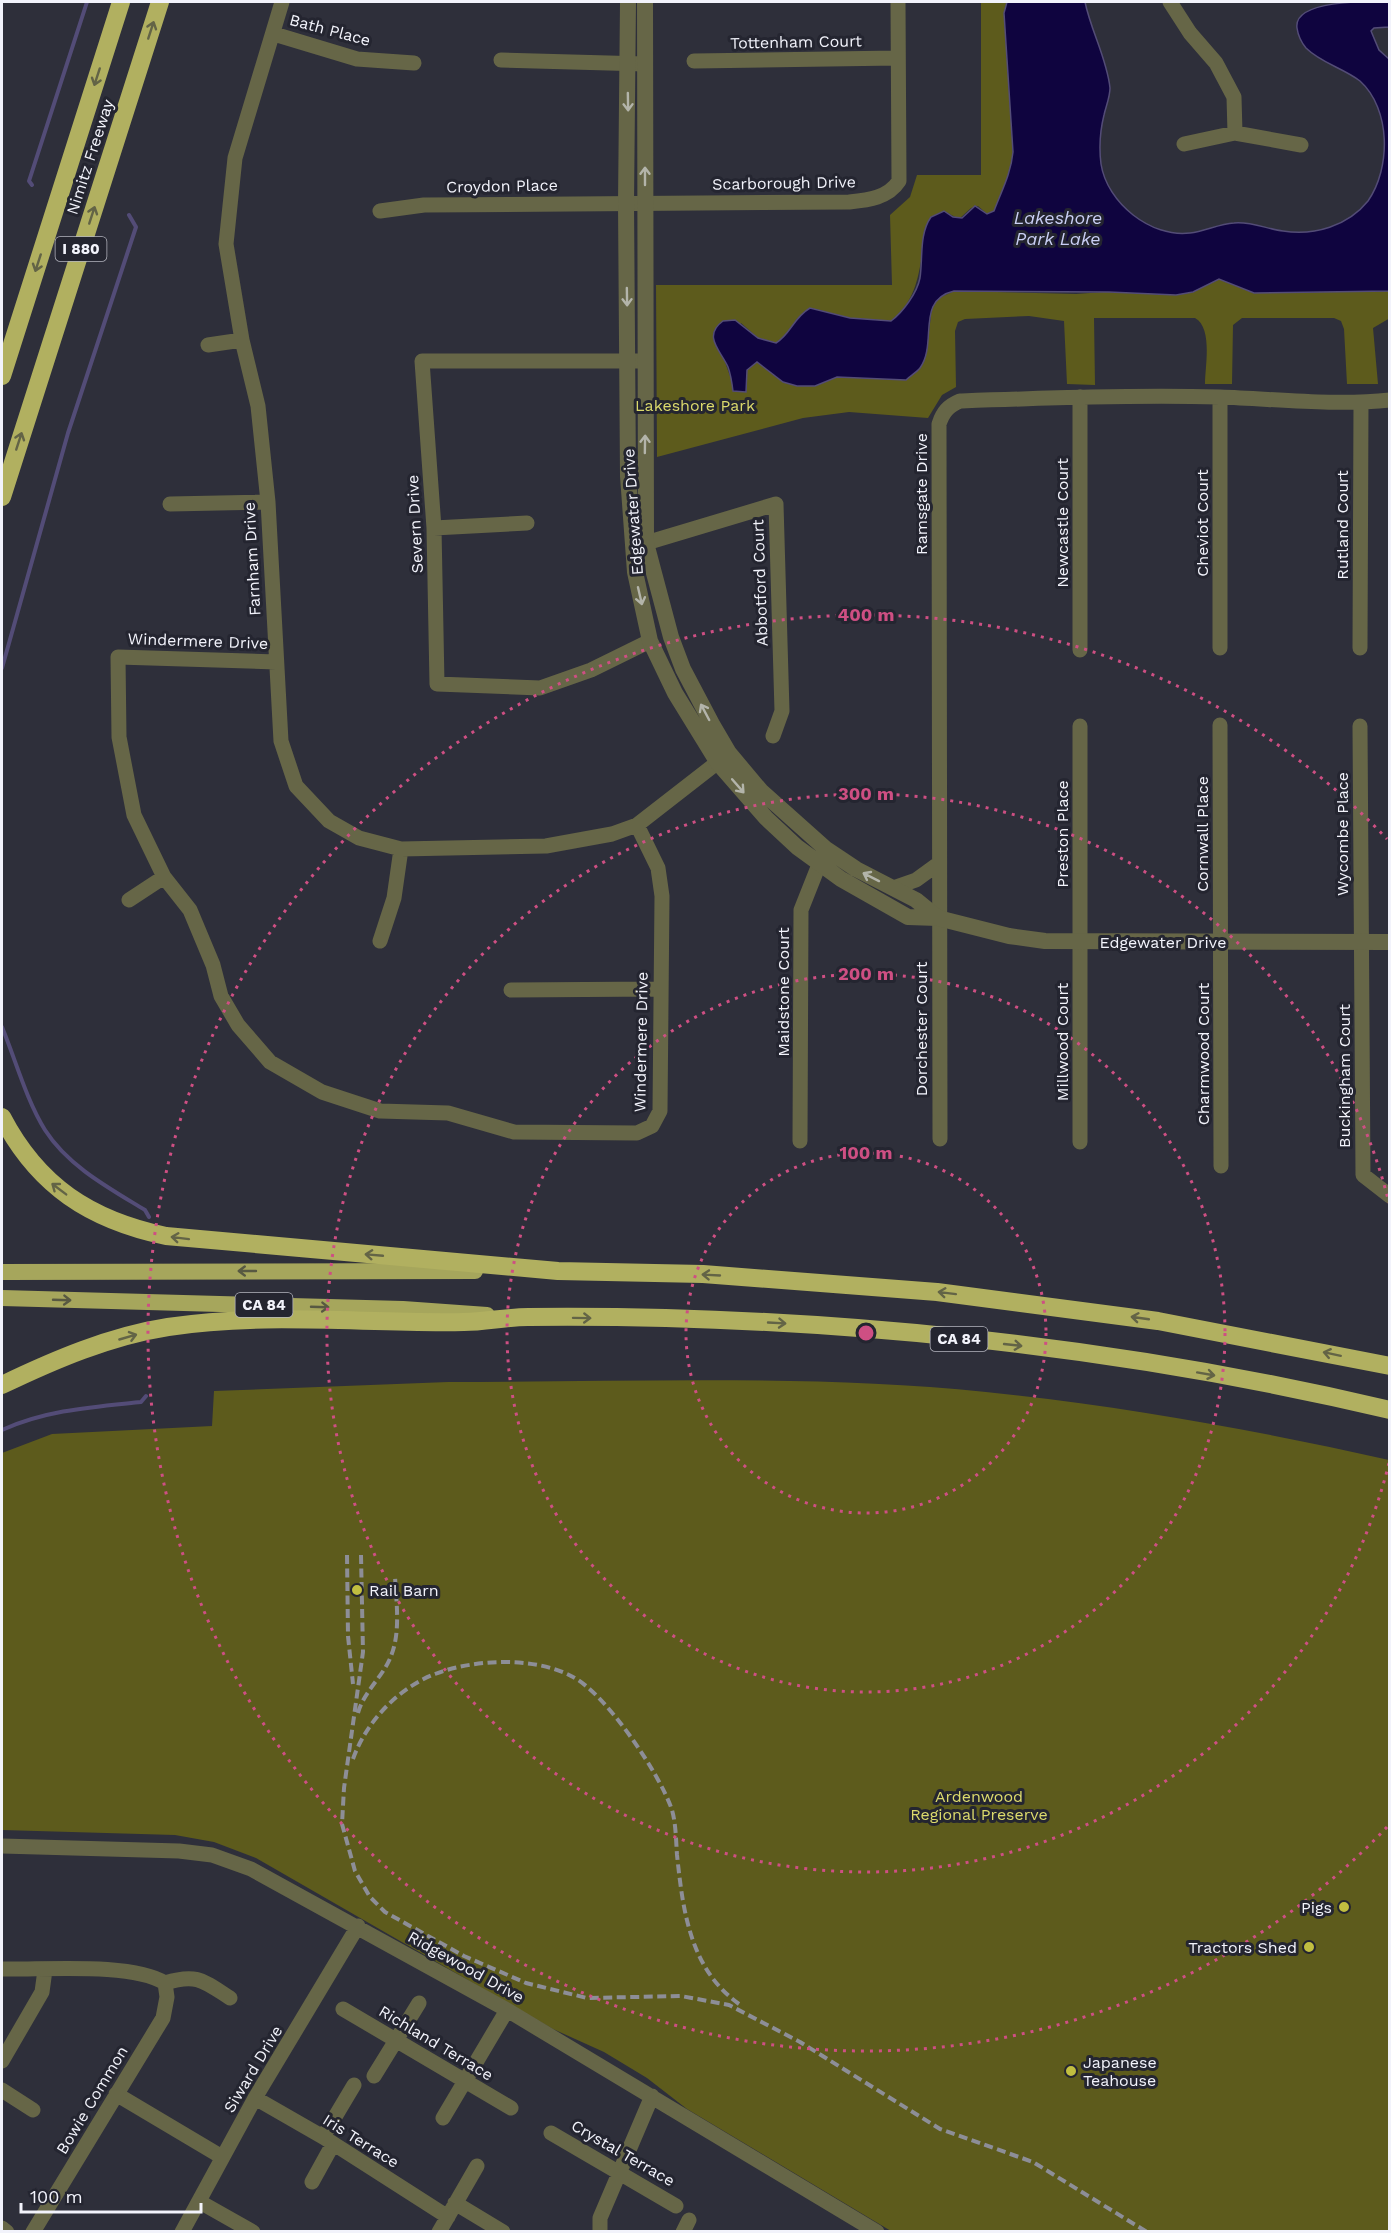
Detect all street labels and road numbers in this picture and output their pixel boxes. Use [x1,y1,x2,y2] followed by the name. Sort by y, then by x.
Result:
[287,10,373,50] street label: Bath Place
[730,31,862,53] street label: Tottenham Court
[62,96,118,217] street label: Nimitz Freeway
[712,172,856,194] street label: Scarborough Drive
[446,176,558,196] street label: Croydon Place
[56,237,106,261] road number: I 880
[912,433,931,555] street label: Ramsgate Drive
[619,448,647,576] street label: Edgewater Drive
[1053,458,1072,588] street label: Newcastle Court
[1193,469,1212,577] street label: Cheviot Court
[1333,470,1352,580] street label: Rutland Court
[403,474,427,574] street label: Severn Drive
[240,502,264,616] street label: Farnham Drive
[748,519,772,647] street label: Abbotford Court
[127,629,269,653] street label: Windermere Drive
[1333,772,1352,896] street label: Wycombe Place
[1193,776,1212,892] street label: Cornwall Place
[1053,780,1072,888] street label: Preston Place
[774,927,793,1057] street label: Maidstone Court
[1100,933,1226,952] street label: Edgewater Drive
[912,961,931,1096] street label: Dorchester Court
[630,972,652,1112] street label: Windermere Drive
[1053,982,1072,1101] street label: Millwood Court
[1194,982,1213,1125] street label: Charmwood Court
[1335,1004,1354,1148] street label: Buckingham Court
[236,1293,292,1317] road number: CA 84
[930,1327,988,1351] road number: CA 84
[405,1927,527,2007] street label: Ridgewood Drive
[375,2001,497,2085] street label: Richland Terrace
[220,2022,286,2116] street label: Siward Drive
[52,2043,132,2157] street label: Bowie Common
[319,2110,403,2172] street label: Iris Terrace
[568,2116,678,2190] street label: Crystal Terrace

